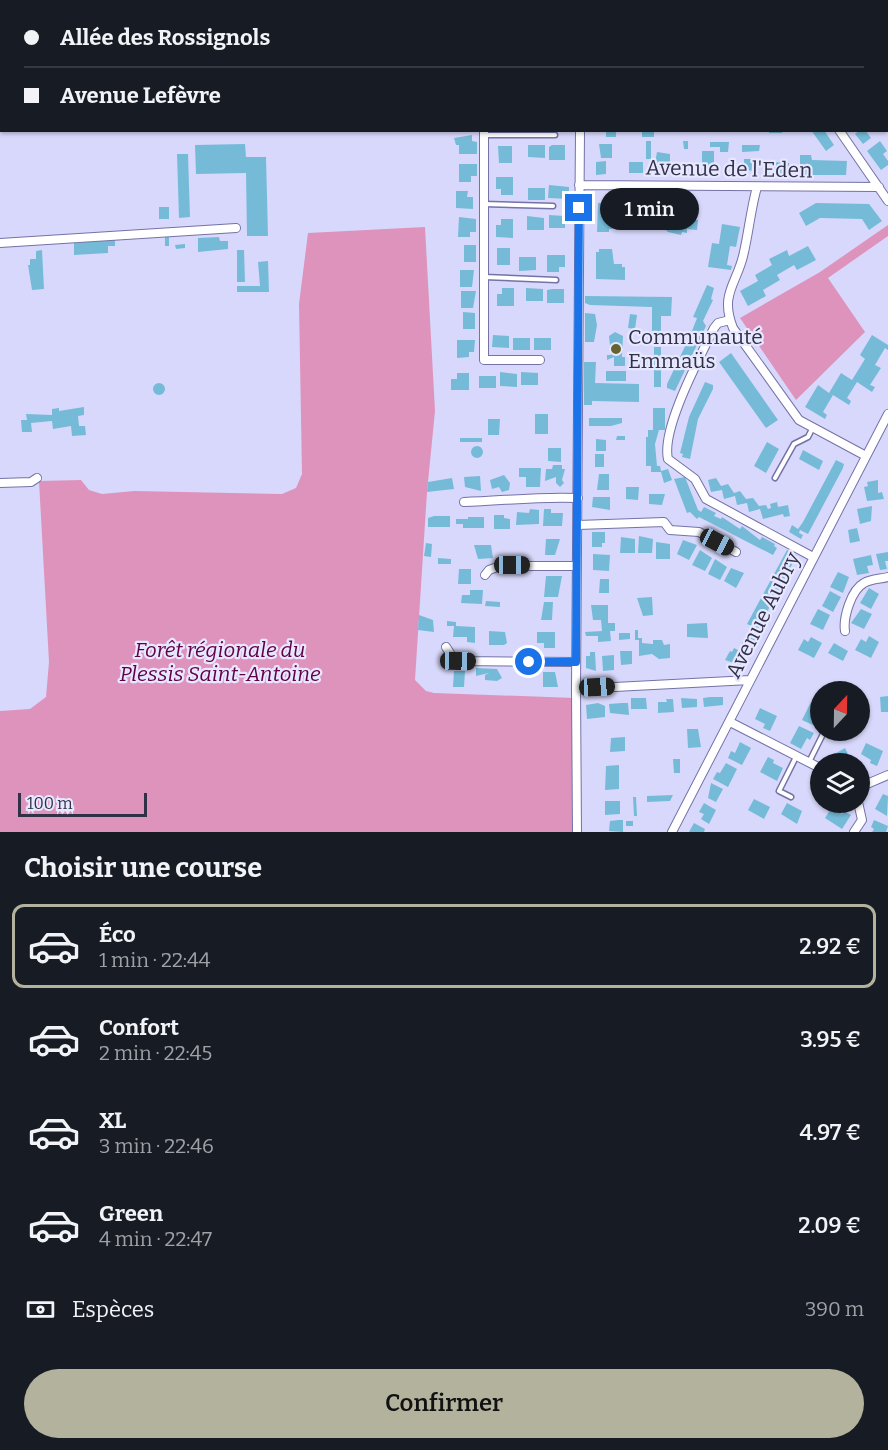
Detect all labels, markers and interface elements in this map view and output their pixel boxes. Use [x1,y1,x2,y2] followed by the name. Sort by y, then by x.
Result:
[60,24,270,51] text: Allée des Rossignols
[60,82,221,109] text: Avenue Lefèvre
[645,155,813,183] street label: Avenue de l'Eden
[600,187,699,229] callout: 1 min
[565,194,592,221] route end
[624,197,675,221] text: 1 min
[628,324,763,374] place label: Communauté Emmaüs
[609,342,623,356] marker: Communauté Emmaüs
[697,526,737,558] car
[720,547,806,682] street label: Avenue Aubry
[494,556,530,574] car
[119,637,321,687] park label: Forêt régionale du Plessis Saint-Antoine
[515,648,542,675] route start
[440,652,476,670] car
[579,677,615,697] car
[810,681,870,741] north arrow
[810,681,870,813] map controls
[810,753,870,813] button: layers
[18,790,147,818] scale bar
[27,794,72,813] text: 100 m
[24,852,262,884] text: Choisir une course
[27,919,81,973] icon: car
[99,921,136,948] text: Éco
[799,933,861,960] text: 2.92 €
[99,948,210,972] text: 1 min · 22:44
[27,1012,81,1066] icon: car
[99,1014,179,1041] text: Confort
[800,1026,861,1053] text: 3.95 €
[99,1041,212,1065] text: 2 min · 22:45
[27,1105,81,1159] icon: car
[99,1107,126,1134] text: XL
[799,1119,861,1146] text: 4.97 €
[99,1134,214,1158] text: 3 min · 22:46
[27,1198,81,1252] icon: car
[99,1200,163,1227] text: Green
[798,1212,861,1239] text: 2.09 €
[99,1227,212,1251] text: 4 min · 22:47
[24,1293,57,1326] icon: cash
[72,1296,154,1323] text: Espèces
[805,1297,864,1321] text: 390 m
[24,1369,864,1438] button: Confirmer

